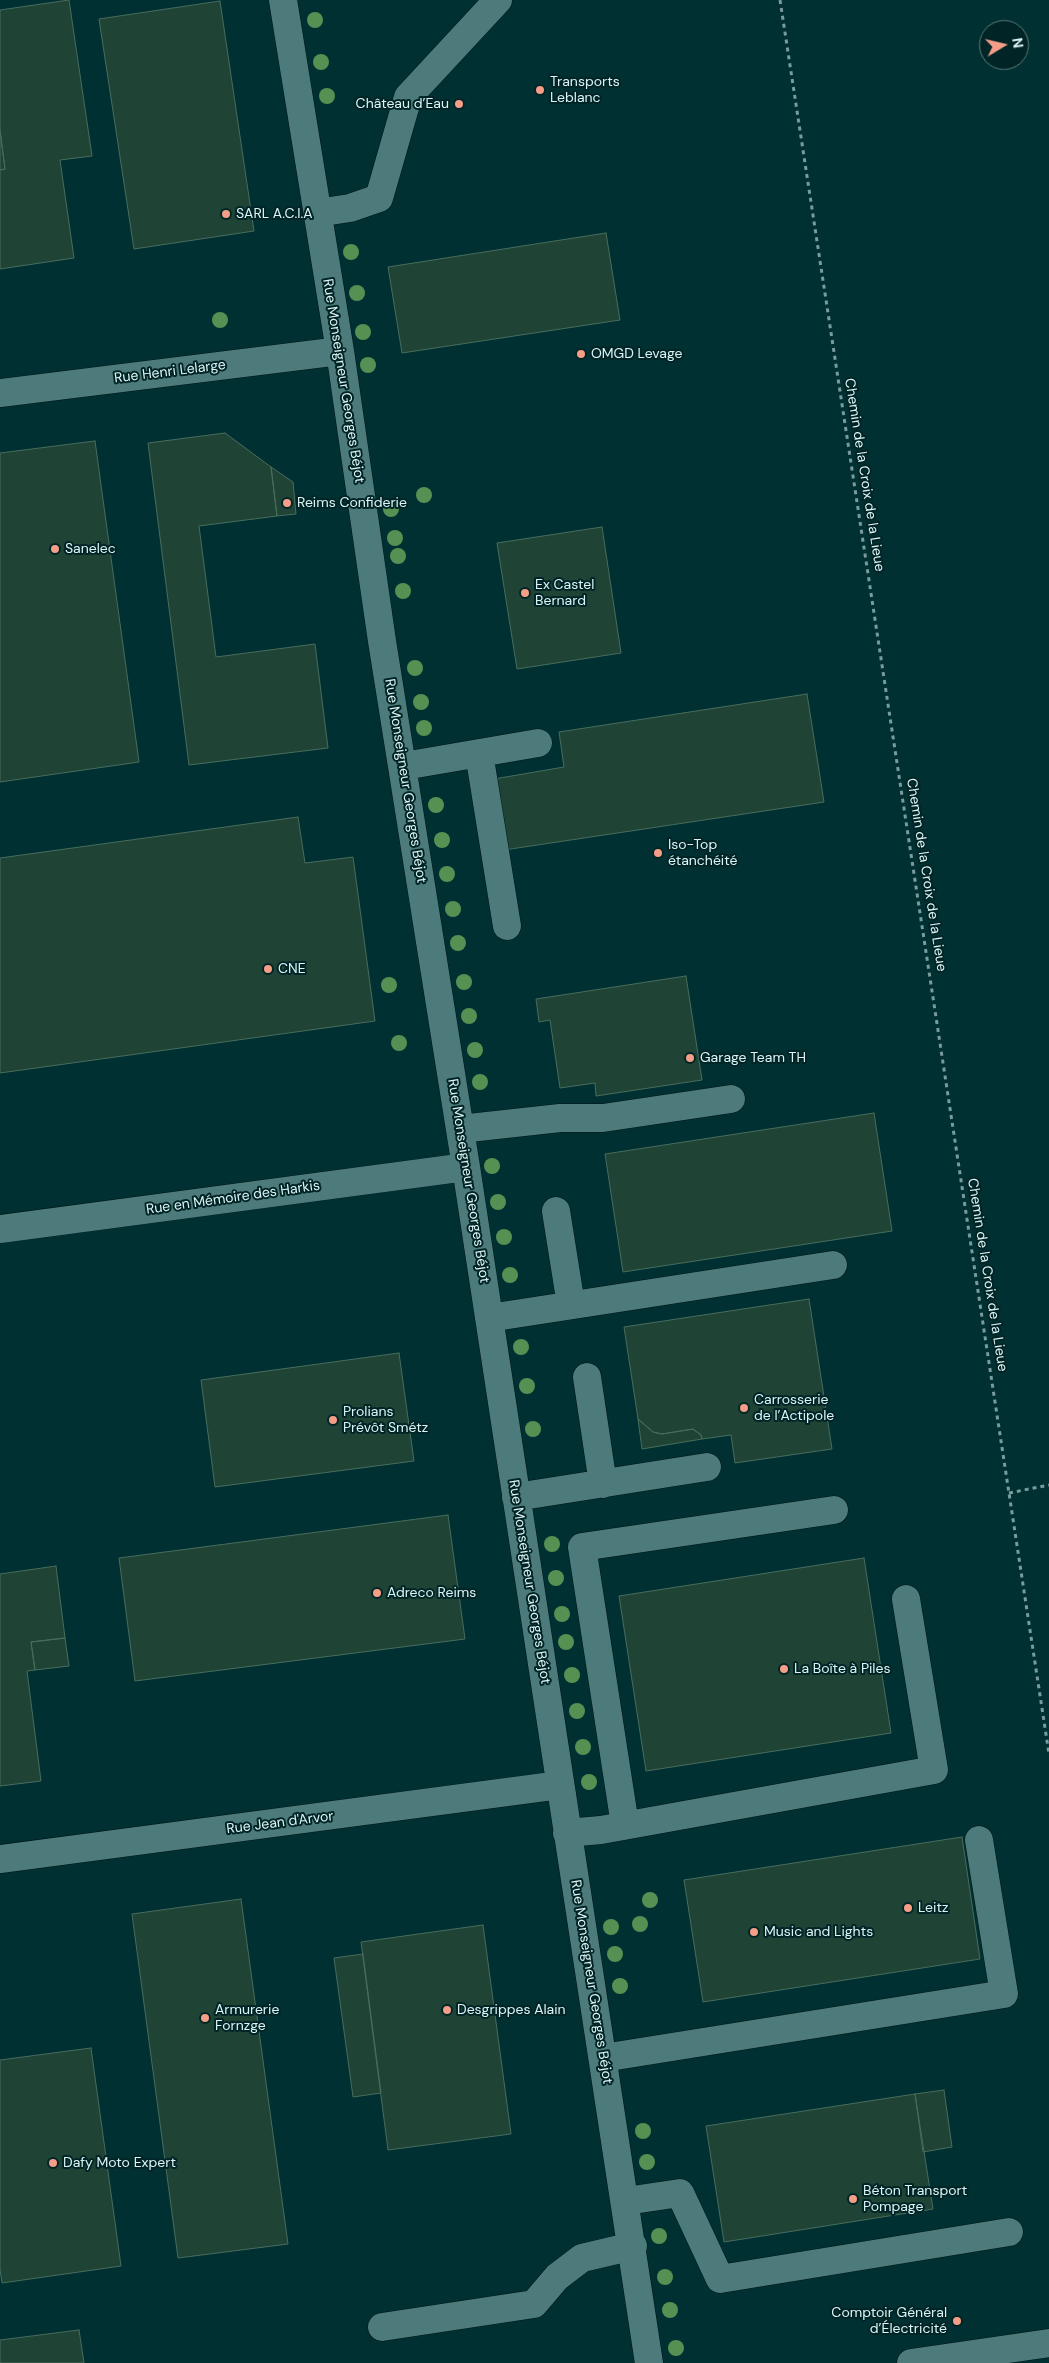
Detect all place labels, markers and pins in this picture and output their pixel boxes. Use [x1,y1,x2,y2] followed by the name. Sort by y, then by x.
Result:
[550,74,620,106] place label: Transports Leblanc
[534,84,546,96] marker: Transports Leblanc
[356,96,449,112] place label: Château d’Eau
[453,98,465,110] marker: Château d’Eau
[236,206,313,222] place label: SARL A.C.I.A
[220,208,232,220] marker: SARL A.C.I.A
[591,346,682,362] place label: OMGD Levage
[575,348,587,360] marker: OMGD Levage
[297,495,407,511] place label: Reims Confiderie
[281,497,293,509] marker: Reims Confiderie
[65,541,116,557] place label: Sanelec
[49,543,61,555] marker: Sanelec
[535,577,594,610] place label: Ex Castel Bernard
[519,587,531,599] marker: Ex Castel Bernard
[668,837,737,870] place label: Iso-Top étanchéité
[652,847,664,859] marker: Iso-Top étanchéité
[278,961,306,977] place label: CNE
[262,963,274,975] marker: CNE
[700,1050,806,1066] place label: Garage Team TH
[684,1052,696,1064] marker: Garage Team TH
[754,1392,834,1424] place label: Carrosserie de l’Actipole
[738,1402,750,1414] marker: Carrosserie de l’Actipole
[343,1404,428,1436] place label: Prolians Prévôt Smétz
[327,1414,339,1426] marker: Prolians Prévôt Smétz
[387,1585,476,1601] place label: Adreco Reims
[371,1587,383,1599] marker: Adreco Reims
[794,1661,890,1677] place label: La Boîte à Piles
[778,1663,790,1675] marker: La Boîte à Piles
[918,1900,948,1916] place label: Leitz
[902,1902,914,1914] marker: Leitz
[764,1924,873,1940] place label: Music and Lights
[748,1926,760,1938] marker: Music and Lights
[215,2002,279,2034] place label: Armurerie Fornzge
[457,2002,566,2018] place label: Desgrippes Alain
[441,2004,453,2016] marker: Desgrippes Alain
[199,2012,211,2024] marker: Armurerie Fornzge
[63,2155,176,2171] place label: Dafy Moto Expert
[47,2157,59,2169] marker: Dafy Moto Expert
[863,2183,967,2216] place label: Béton Transport Pompage
[847,2193,859,2205] marker: Béton Transport Pompage
[831,2305,947,2338] place label: Comptoir Général d’Électricité
[951,2315,963,2327] marker: Comptoir Général d’Électricité

